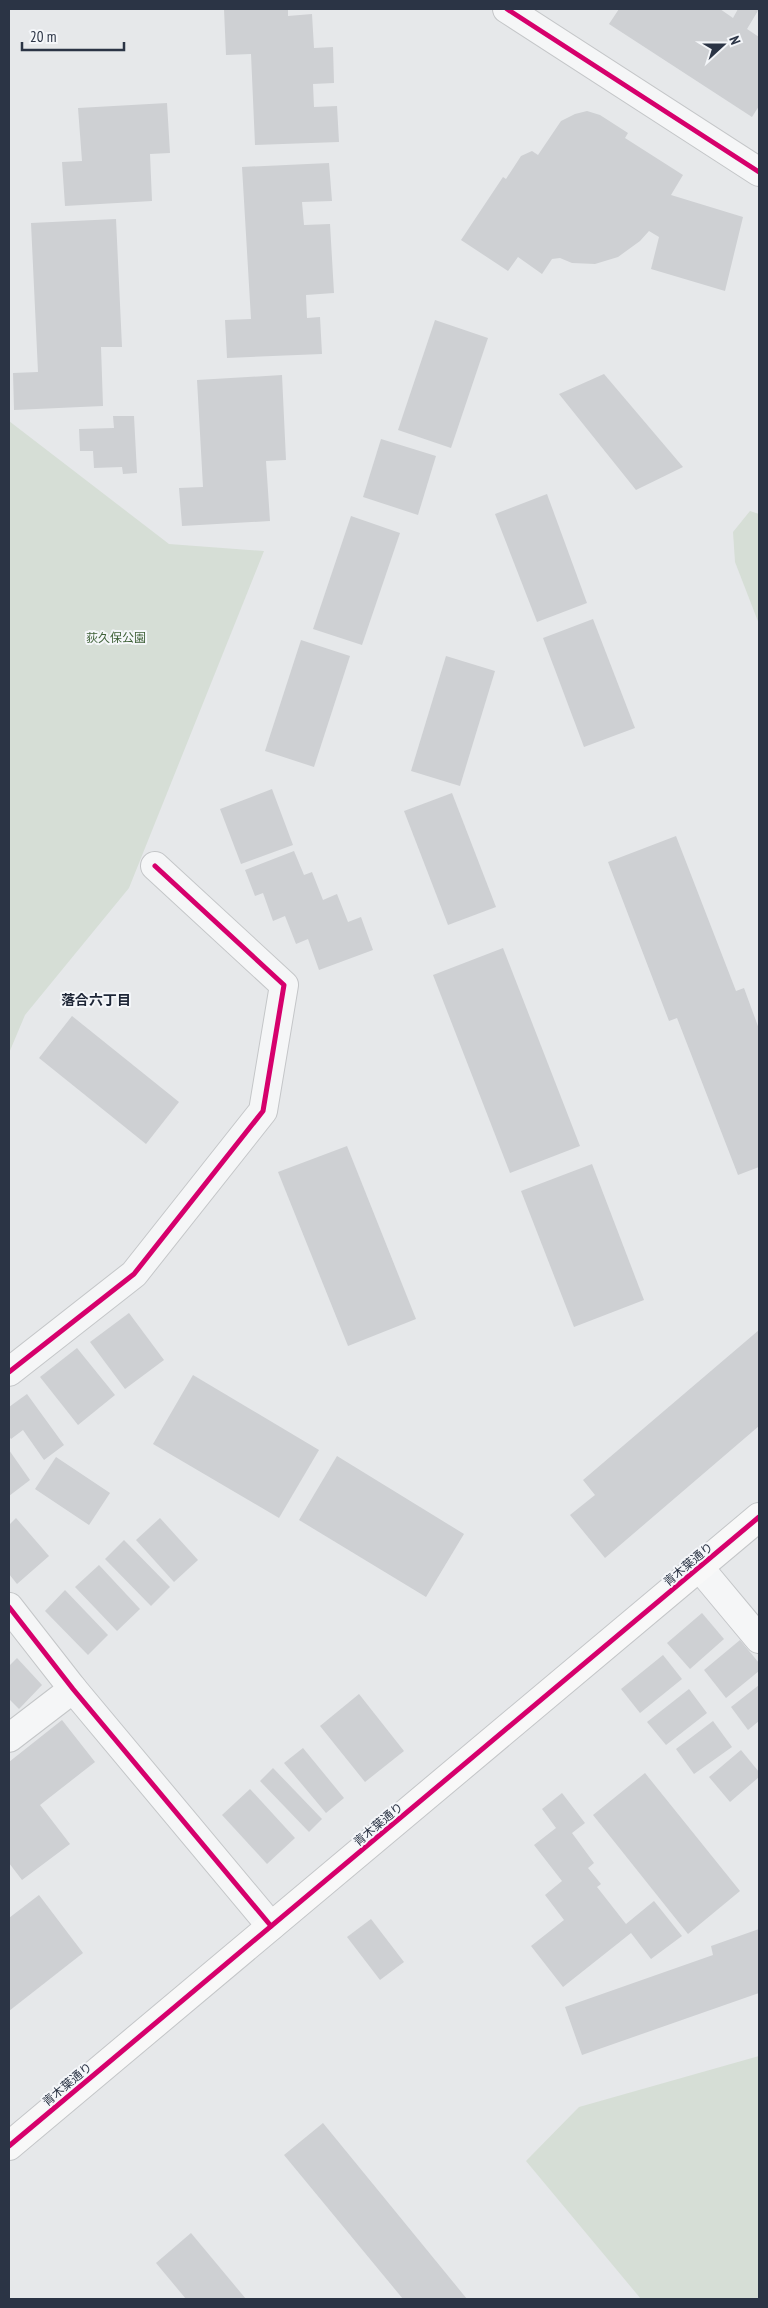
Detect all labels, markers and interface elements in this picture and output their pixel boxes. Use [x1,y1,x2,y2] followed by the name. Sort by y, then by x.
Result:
[22,20,125,52] scale bar
[698,20,748,70] north arrow
[30,27,56,46] text: 20 m
[725,34,745,47] text: N
[86,630,146,645] park label: 荻久保公園
[61,991,131,1009] district label: 落合六丁目
[660,1539,716,1589] street label: 青木葉通り
[350,1799,406,1849] street label: 青木葉通り
[39,2059,95,2109] street label: 青木葉通り

